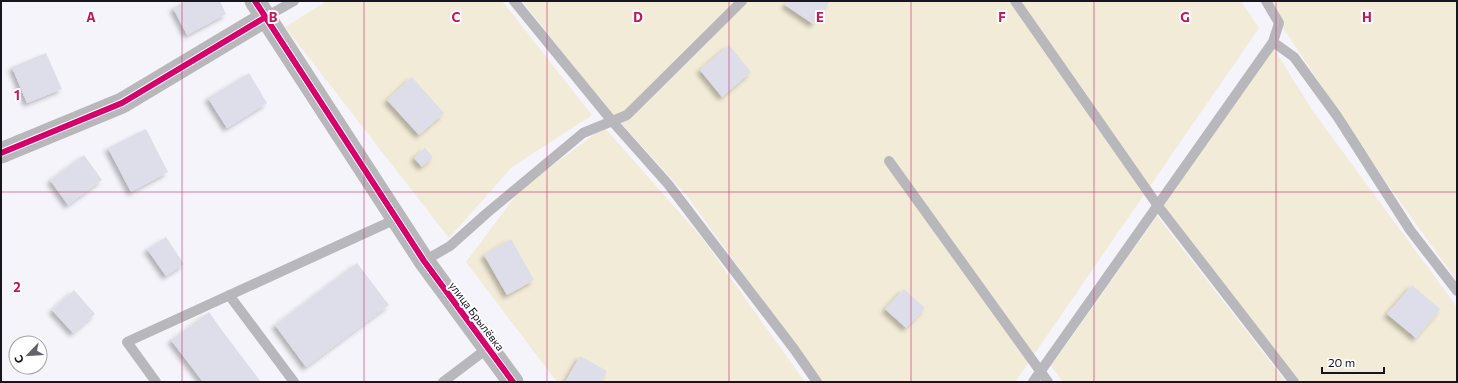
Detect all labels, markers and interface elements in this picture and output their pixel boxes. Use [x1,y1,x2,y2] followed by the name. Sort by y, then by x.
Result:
[86,9,96,25] text: A
[269,9,278,25] text: B
[452,9,461,25] text: C
[633,9,643,25] text: D
[816,9,824,25] text: E
[998,9,1006,25] text: F
[1180,9,1190,25] text: G
[1362,9,1372,25] text: H
[14,87,20,103] text: 1
[13,279,21,295] text: 2
[447,279,507,353] street label: улица Брылёвка
[8,335,48,375] north arrow
[1322,349,1384,375] scale bar
[11,353,26,366] text: С
[1328,355,1355,369] text: 20 m

